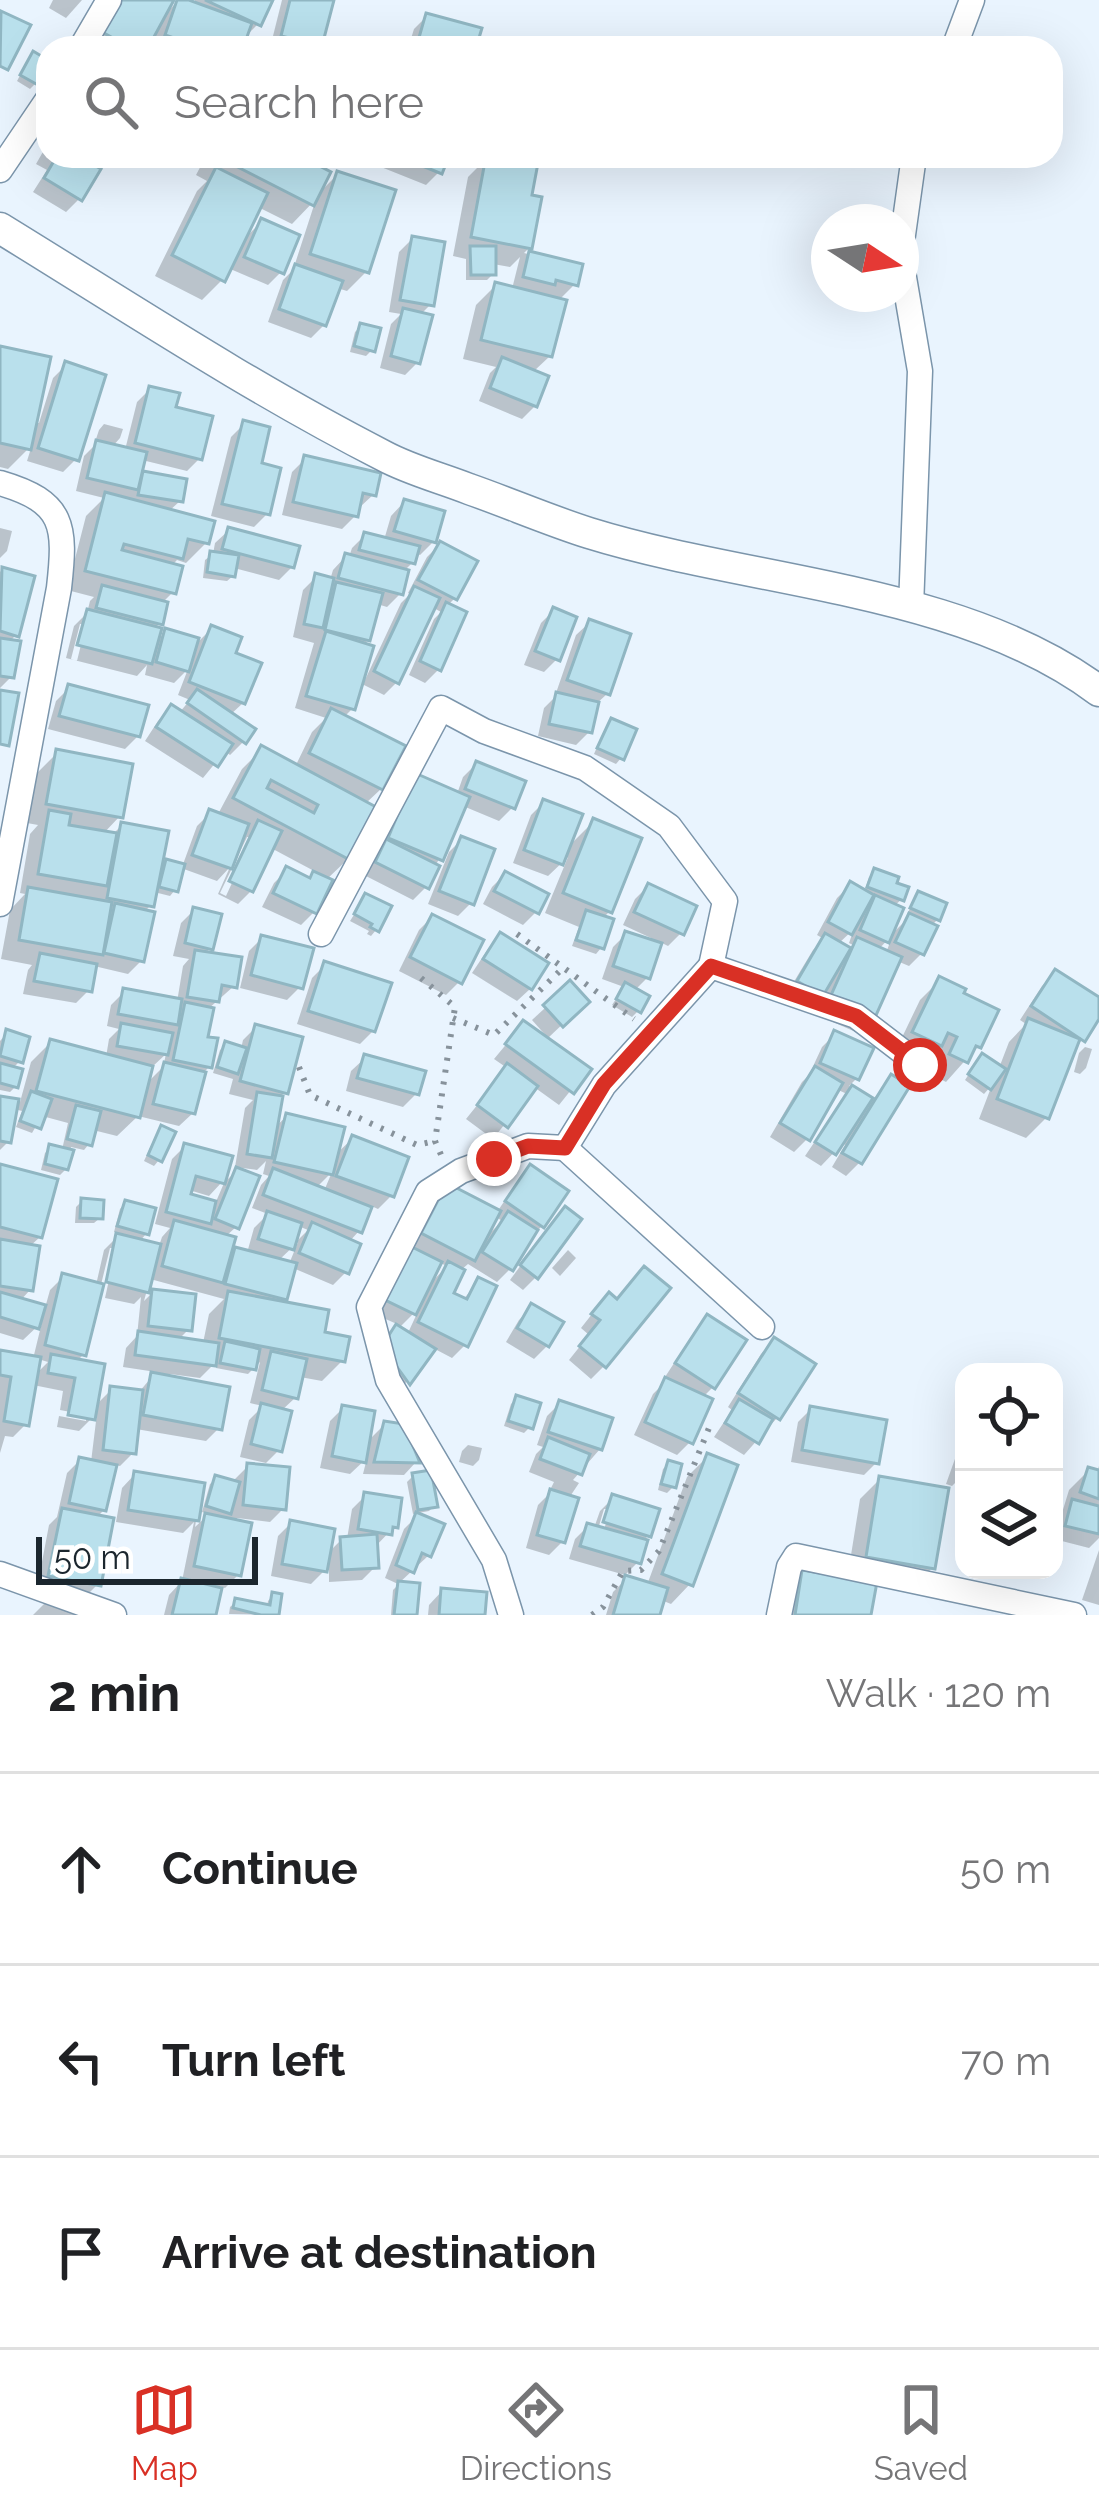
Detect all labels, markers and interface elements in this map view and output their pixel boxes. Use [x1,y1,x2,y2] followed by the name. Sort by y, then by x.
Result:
[36,36,1063,168] search box
[78,69,144,135] icon: search
[174,76,424,129] text: Search here
[811,204,919,312] north arrow
[893,1038,947,1092] route start
[467,1132,521,1186] route end
[955,1363,1063,1579] map controls
[955,1363,1063,1471] button: locate
[955,1471,1063,1579] button: layers
[36,1531,258,1584] scale bar
[54,1538,131,1577] text: 50 m
[48,1663,180,1723] text: 2 min
[826,1670,1051,1716] text: Walk · 120 m
[48,1836,114,1902] icon: ahead
[162,1842,358,1895] text: Continue
[960,1846,1051,1892] text: 50 m
[48,2028,114,2094] icon: left
[162,2034,345,2087] text: Turn left
[961,2038,1051,2084] text: 70 m
[48,2220,114,2286] icon: arrive
[162,2226,597,2279] text: Arrive at destination
[131,2377,198,2488] tab: Map
[460,2377,612,2488] tab: Directions
[874,2377,968,2488] tab: Saved

